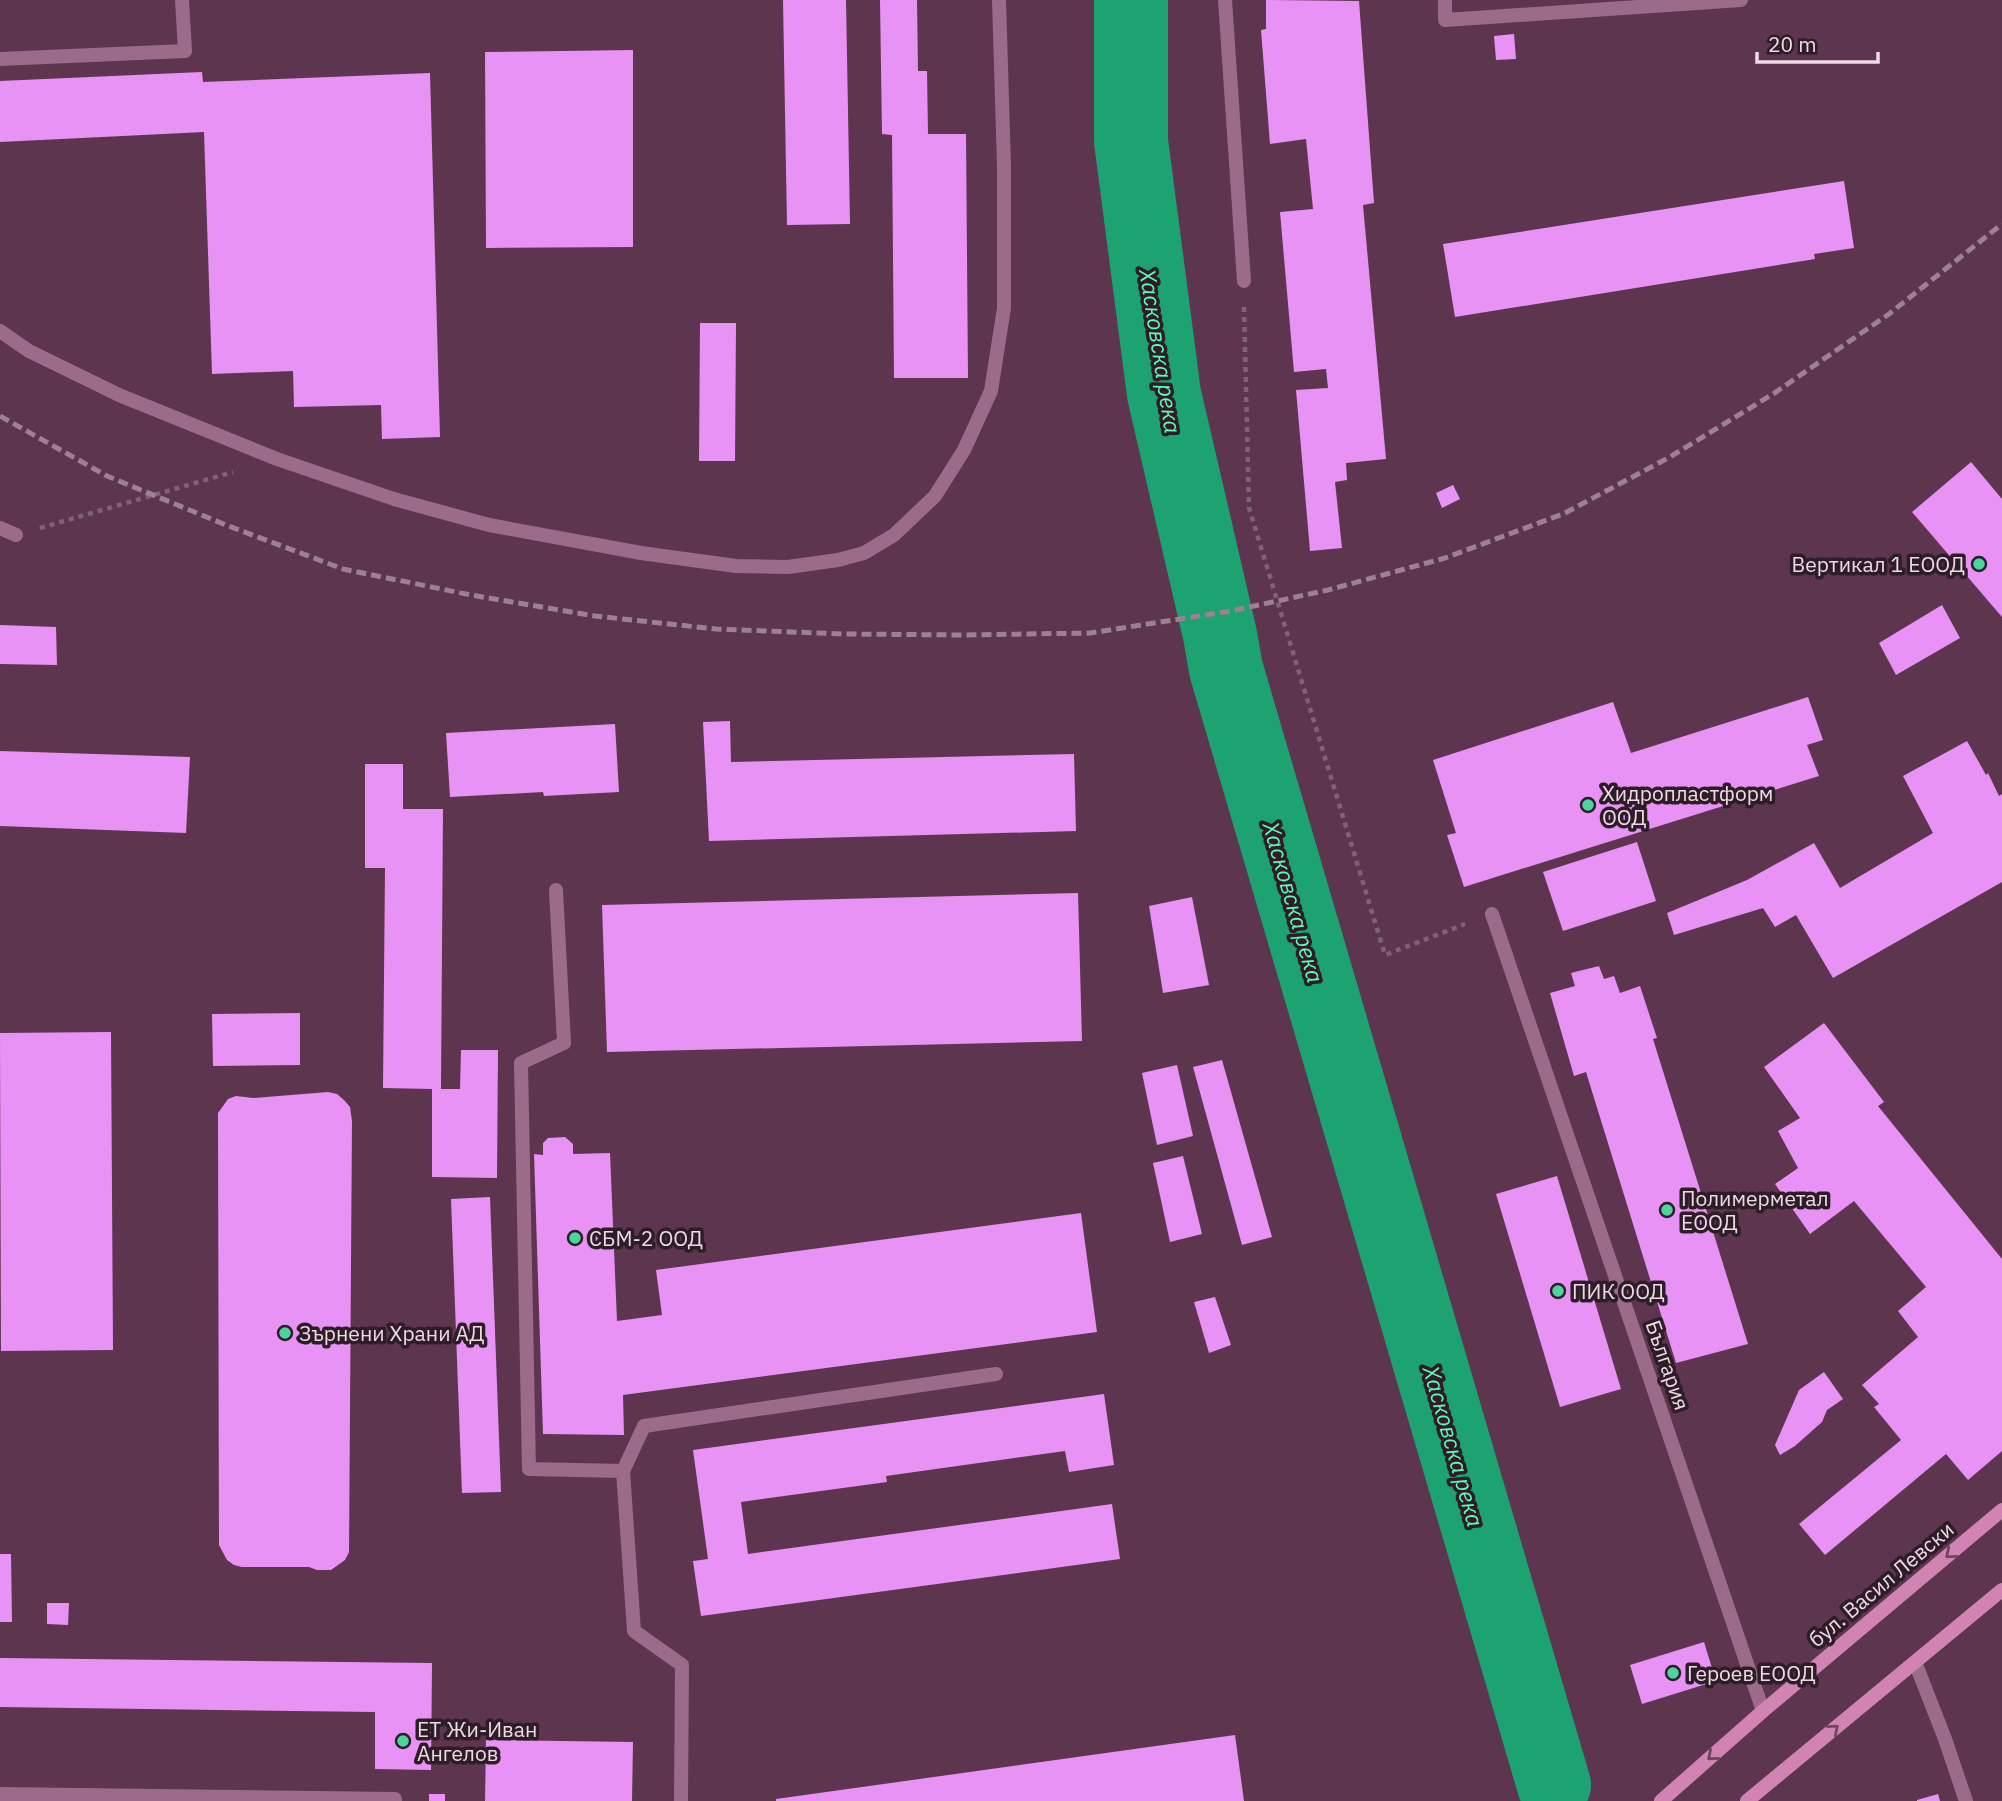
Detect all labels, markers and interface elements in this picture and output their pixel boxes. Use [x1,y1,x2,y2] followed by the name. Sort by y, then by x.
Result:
[1757,21,1878,65] scale bar
[1768,30,1817,58] text: 20 m
[1133,266,1189,435] water label: Хасковска река
[1792,550,1965,578] place label: Вертикал 1 ЕООД
[1971,556,1987,572] marker: Вертикал 1 ЕООД
[1602,779,1773,831] place label: Хидропластформ ООД
[1580,797,1596,813] marker: Хидропластформ ООД
[1256,817,1331,986] water label: Хасковска река
[1681,1184,1829,1236] place label: Полимерметал ЕООД
[1659,1202,1675,1218] marker: Полимерметал ЕООД
[589,1224,703,1252] place label: СБМ-2 ООД
[567,1230,583,1246] marker: СБМ-2 ООД
[1572,1277,1665,1305] place label: ПИК ООД
[1550,1283,1566,1299] marker: ПИК ООД
[1640,1316,1696,1414] street label: България
[299,1319,485,1347] place label: Зърнени Храни АД
[277,1325,293,1341] marker: Зърнени Храни АД
[1416,1361,1491,1530] water label: Хасковска река
[1803,1515,1959,1653] street label: бул. Васил Левски
[1945,1546,1958,1558] one-way arrow
[1687,1659,1816,1687] place label: Героев ЕООД
[1665,1665,1681,1681] marker: Героев ЕООД
[417,1715,537,1767] place label: ЕТ Жи-Иван Ангелов
[1826,1725,1838,1738] one-way arrow
[395,1733,411,1749] marker: ЕТ Жи-Иван Ангелов
[1707,1748,1720,1760] one-way arrow

